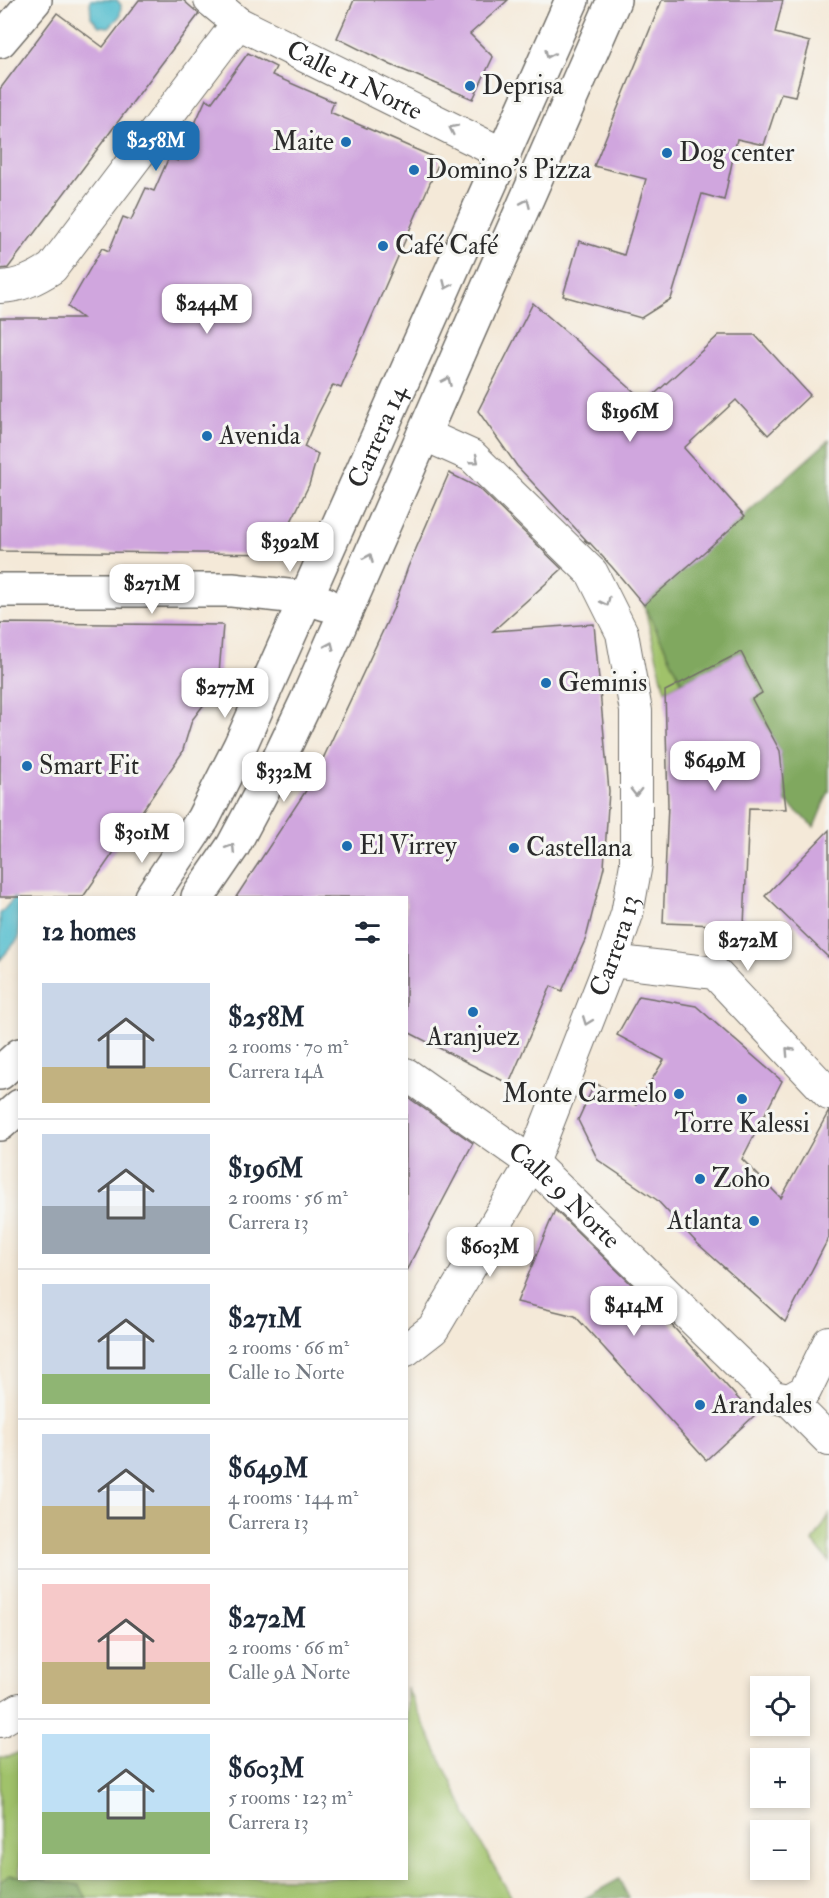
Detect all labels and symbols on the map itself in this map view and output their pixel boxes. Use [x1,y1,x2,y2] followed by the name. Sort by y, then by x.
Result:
[281,33,428,128] street label: Calle 11 Norte
[544,47,556,58] one-way arrow
[482,70,564,103] place label: Deprisa
[463,79,477,93] marker: Deprisa
[114,121,198,172] pin: $258M
[448,125,459,136] one-way arrow
[272,126,334,158] place label: Maite
[339,135,353,149] marker: Maite
[679,137,795,169] place label: Dog center
[660,146,674,160] marker: Dog center
[426,154,591,186] place label: Domino's Pizza
[407,163,421,177] marker: Domino's Pizza
[519,198,531,209] one-way arrow
[395,230,498,262] place label: Café Café
[376,239,390,253] marker: Café Café
[442,279,454,290] one-way arrow
[165,284,249,335] pin: $244M
[440,376,452,387] one-way arrow
[341,380,415,493] street label: Carrera 14
[588,392,672,443] pin: $196M
[218,420,301,452] place label: Avenida
[200,429,214,443] marker: Avenida
[468,453,479,464] one-way arrow
[248,522,332,573] pin: $392M
[361,553,373,564] one-way arrow
[110,564,194,615] pin: $271M
[599,596,611,607] one-way arrow
[323,641,335,652] one-way arrow
[558,667,647,699] place label: Geminis
[183,668,267,719] pin: $277M
[539,676,553,690] marker: Geminis
[673,741,757,792] pin: $649M
[39,750,139,782] place label: Smart Fit
[242,752,326,803] pin: $332M
[20,759,34,773] marker: Smart Fit
[630,788,642,797] one-way arrow
[100,813,184,864] pin: $301M
[359,830,457,862] place label: El Virrey
[526,832,632,864] place label: Castellana
[340,839,354,853] marker: El Virrey
[507,841,521,855] marker: Castellana
[223,844,235,854] one-way arrow
[583,893,646,1001] street label: Carrera 13
[706,921,790,972] pin: $272M
[466,1005,480,1019] marker: Aranjuez
[582,1015,594,1026] one-way arrow
[425,1021,520,1053] place label: Aranjuez
[785,1047,796,1058] one-way arrow
[502,1078,667,1110] place label: Monte Carmelo
[672,1087,686,1101] marker: Monte Carmelo
[735,1092,749,1106] marker: Torre Kalessi
[674,1108,810,1140] place label: Torre Kalessi
[502,1135,627,1256] street label: Calle 9 Norte
[712,1163,770,1195] place label: Zoho
[693,1172,707,1186] marker: Zoho
[666,1205,742,1237] place label: Atlanta
[747,1214,761,1228] marker: Atlanta
[448,1227,532,1278] pin: $603M
[592,1286,676,1337] pin: $414M
[711,1389,812,1421] place label: Arandales
[693,1398,707,1412] marker: Arandales

